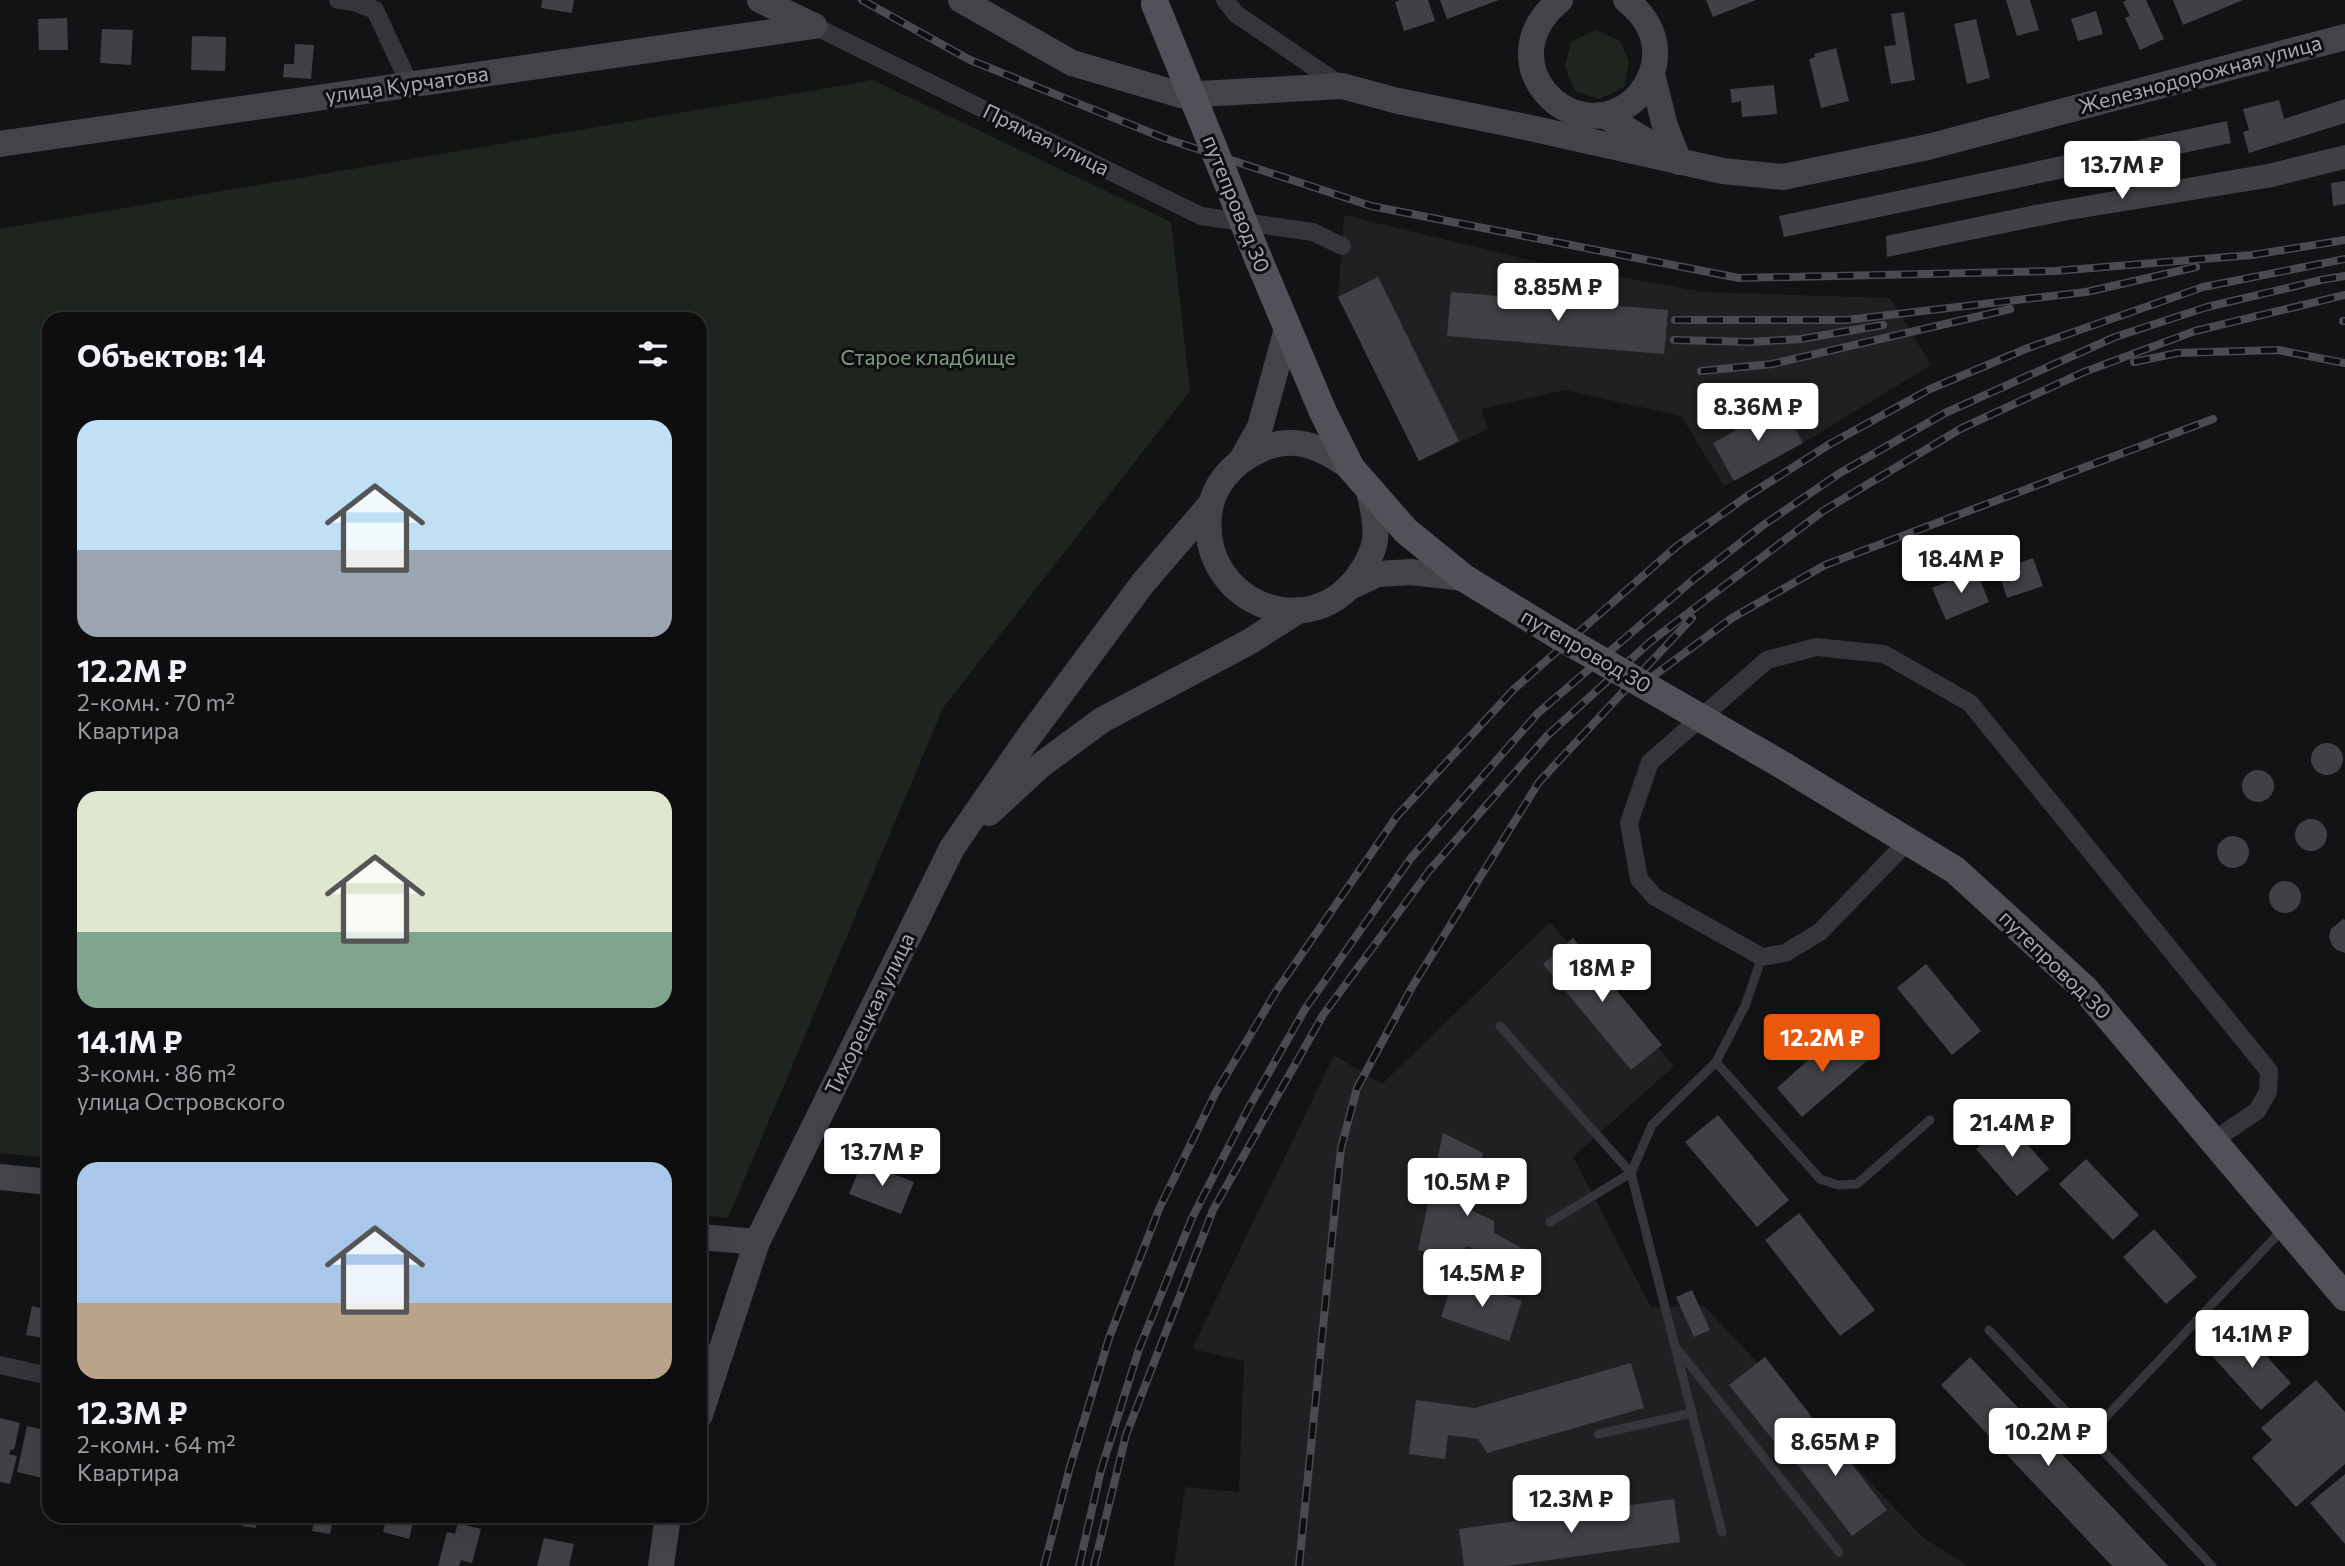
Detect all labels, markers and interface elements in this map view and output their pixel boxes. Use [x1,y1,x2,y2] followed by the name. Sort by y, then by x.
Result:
[2075,29,2324,118] street label: Железнодорожная улица
[324,60,490,107] street label: улица Курчатова
[979,97,1114,180] street label: Прямая улица
[1198,131,1276,276] street label: путепровод 30
[2057,142,2187,201] pin: 13.7M ₽
[2080,150,2164,178] text: 13.7M ₽
[1493,264,1623,323] pin: 8.85M ₽
[1513,272,1603,300] text: 8.85M ₽
[634,335,672,373] icon: filters
[77,336,266,373] text: Объектов: 14
[841,344,1015,369] park label: Старое кладбище
[1693,384,1823,443] pin: 8.36M ₽
[1713,392,1803,420] text: 8.36M ₽
[312,465,438,591] icon: home
[1896,536,2026,595] pin: 18.4M ₽
[1918,544,2004,572] text: 18.4M ₽
[1517,602,1656,697] street label: путепровод 30
[77,651,187,688] text: 12.2M ₽
[77,688,235,716] text: 2-комн. · 70 m²
[77,716,179,744] text: Квартира
[312,836,438,962] icon: home
[1995,904,2117,1024] street label: путепровод 30
[819,928,919,1098] street label: Тихорецкая улица
[1553,944,1651,1004] pin: 18M ₽
[1569,953,1635,981] text: 18M ₽
[1757,1014,1887,1074] pin: 12.2M ₽
[77,1022,183,1059] text: 14.1M ₽
[1780,1023,1864,1051] text: 12.2M ₽
[77,1059,236,1087] text: 3-комн. · 86 m²
[77,1087,285,1115] text: улица Островского
[1947,1100,2077,1159] pin: 21.4M ₽
[1969,1108,2055,1136] text: 21.4M ₽
[817,1128,947,1188] pin: 13.7M ₽
[840,1137,924,1165] text: 13.7M ₽
[1402,1158,1532,1218] pin: 10.5M ₽
[1424,1167,1510,1195] text: 10.5M ₽
[312,1207,438,1333] icon: home
[1417,1250,1547,1309] pin: 14.5M ₽
[1439,1258,1525,1286] text: 14.5M ₽
[2187,1310,2317,1370] pin: 14.1M ₽
[2212,1319,2292,1347] text: 14.1M ₽
[77,1393,187,1430] text: 12.3M ₽
[1983,1408,2113,1468] pin: 10.2M ₽
[2005,1417,2091,1445] text: 10.2M ₽
[1770,1418,1900,1478] pin: 8.65M ₽
[1791,1427,1880,1455] text: 8.65M ₽
[77,1430,236,1458] text: 2-комн. · 64 m²
[77,1458,179,1486] text: Квартира
[1506,1476,1636,1535] pin: 12.3M ₽
[1529,1484,1613,1512] text: 12.3M ₽

